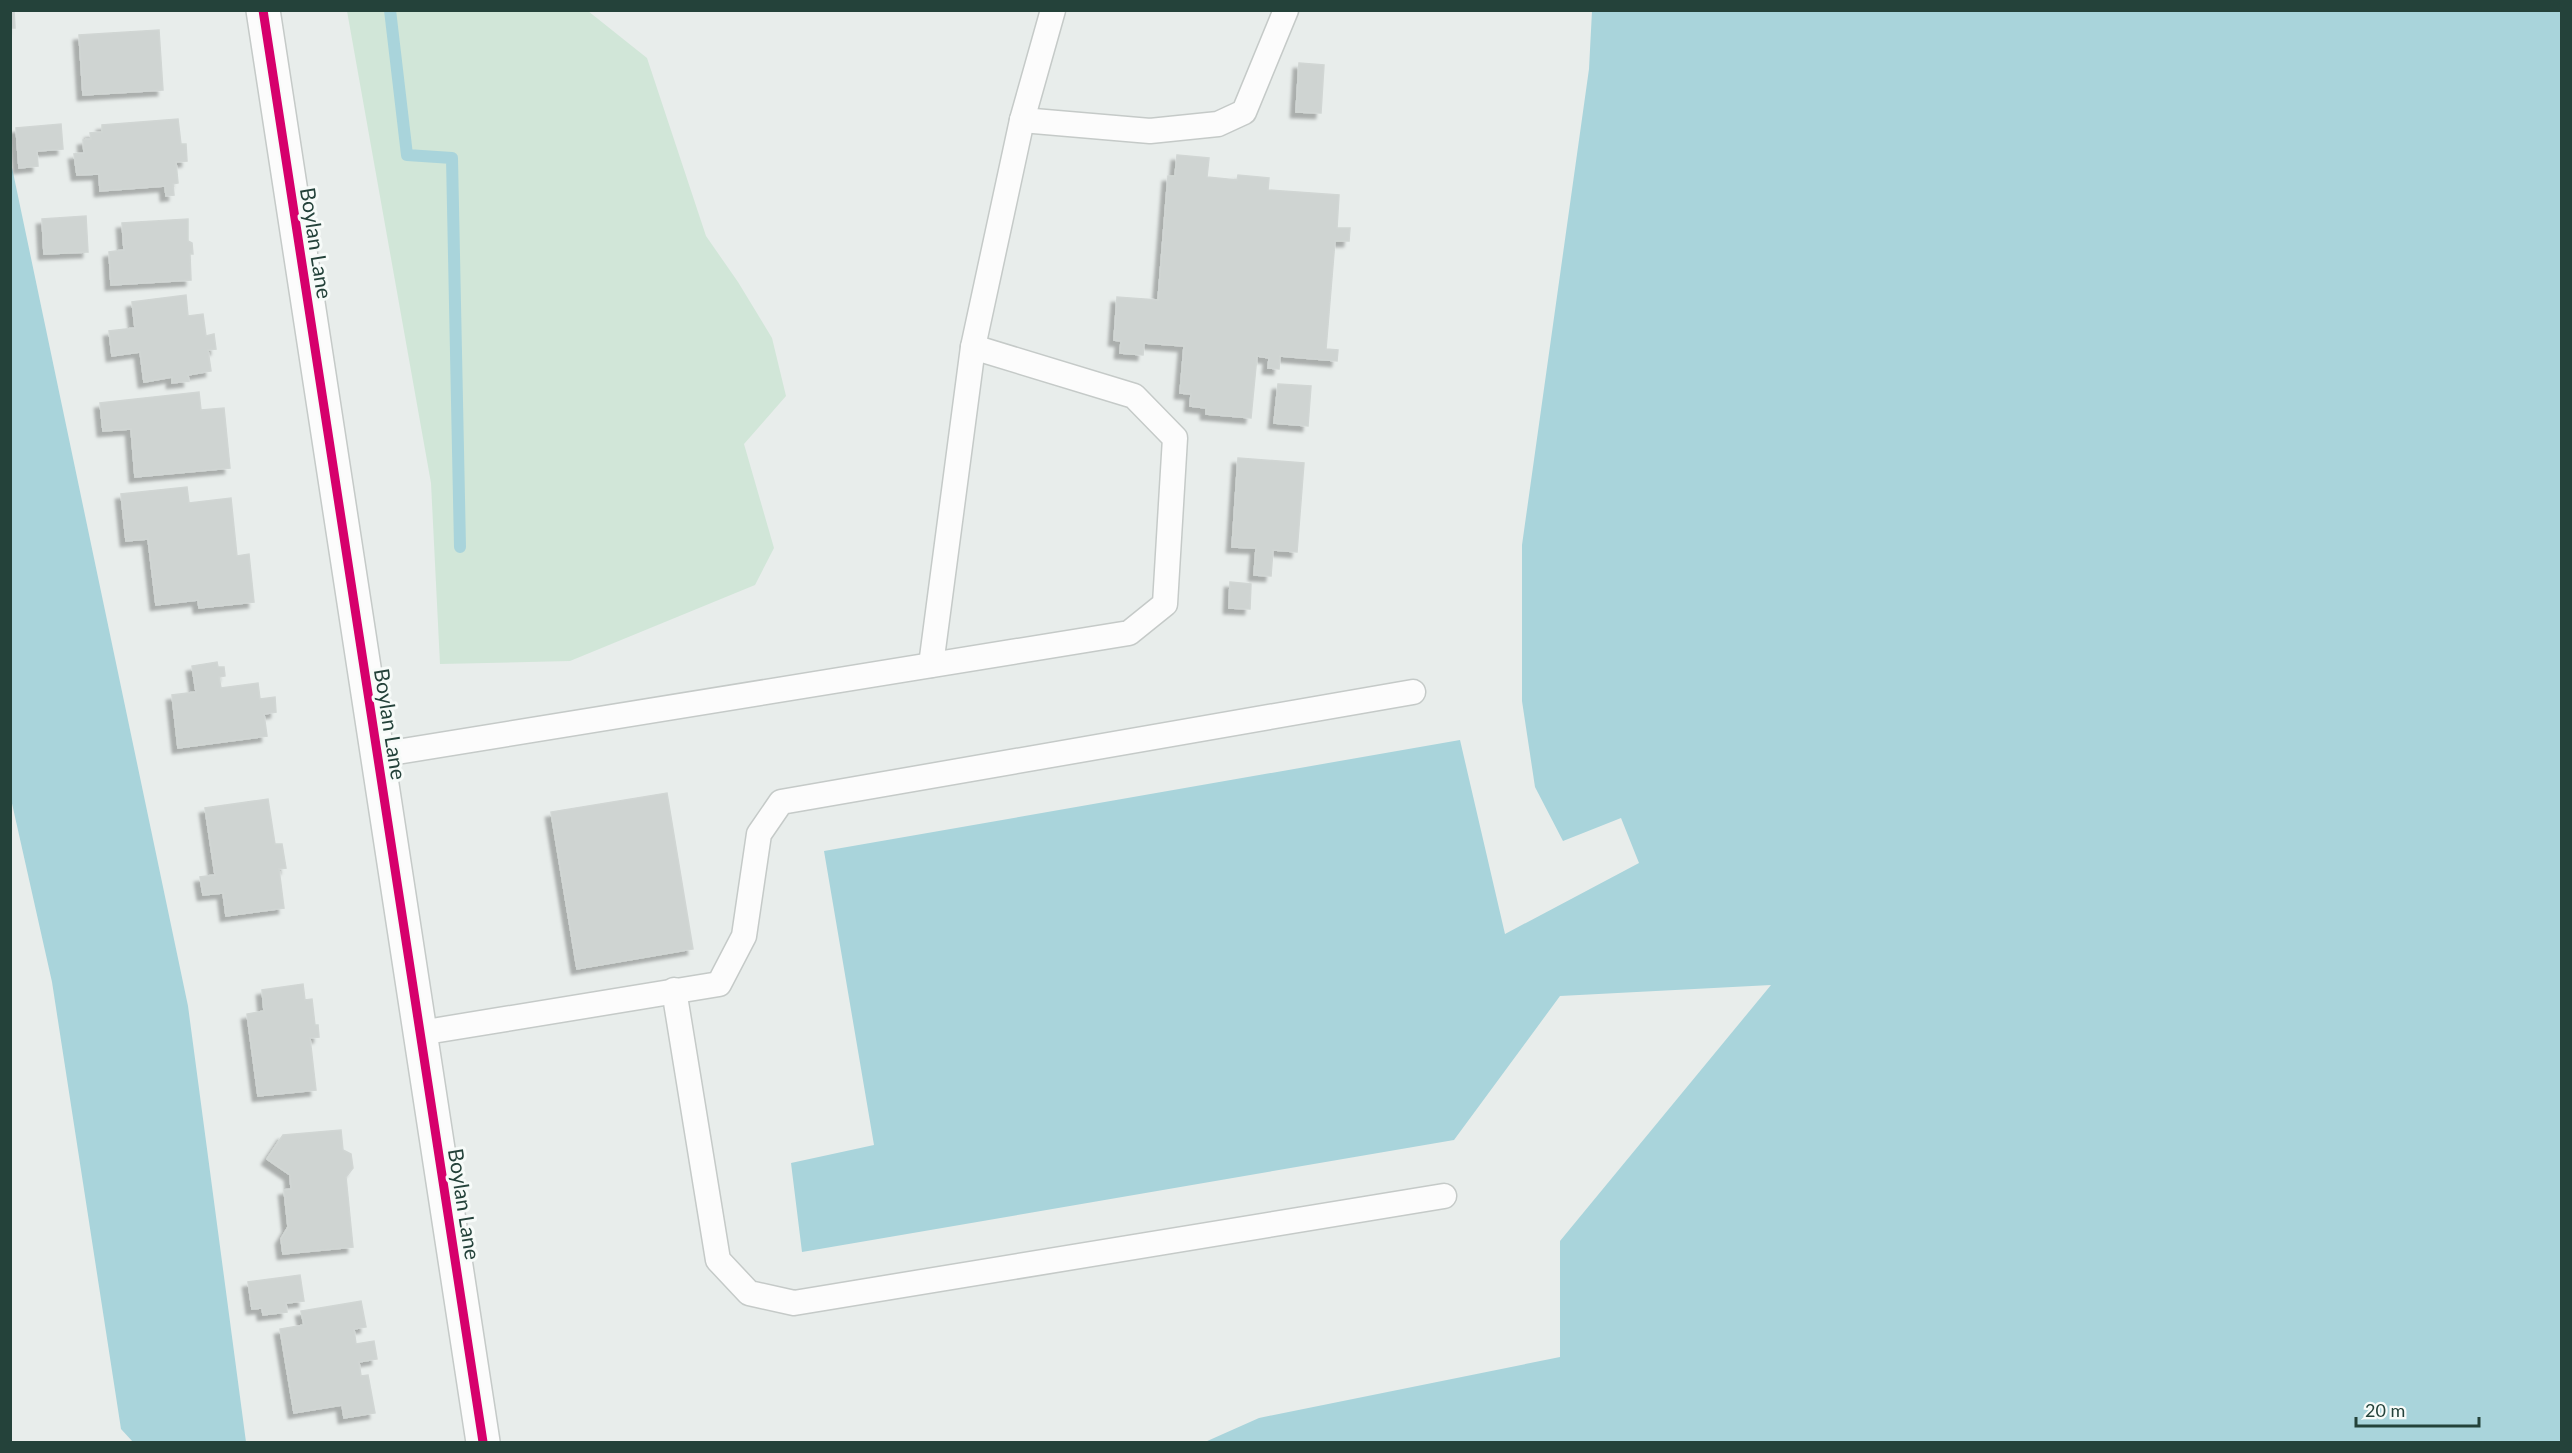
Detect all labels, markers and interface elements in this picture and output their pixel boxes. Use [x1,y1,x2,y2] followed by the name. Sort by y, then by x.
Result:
[296,186,338,300] street label: Boylan Lane
[370,667,412,781] street label: Boylan Lane
[444,1147,486,1261] street label: Boylan Lane
[2356,1390,2479,1428] scale bar
[2365,1399,2405,1421] text: 20 m

